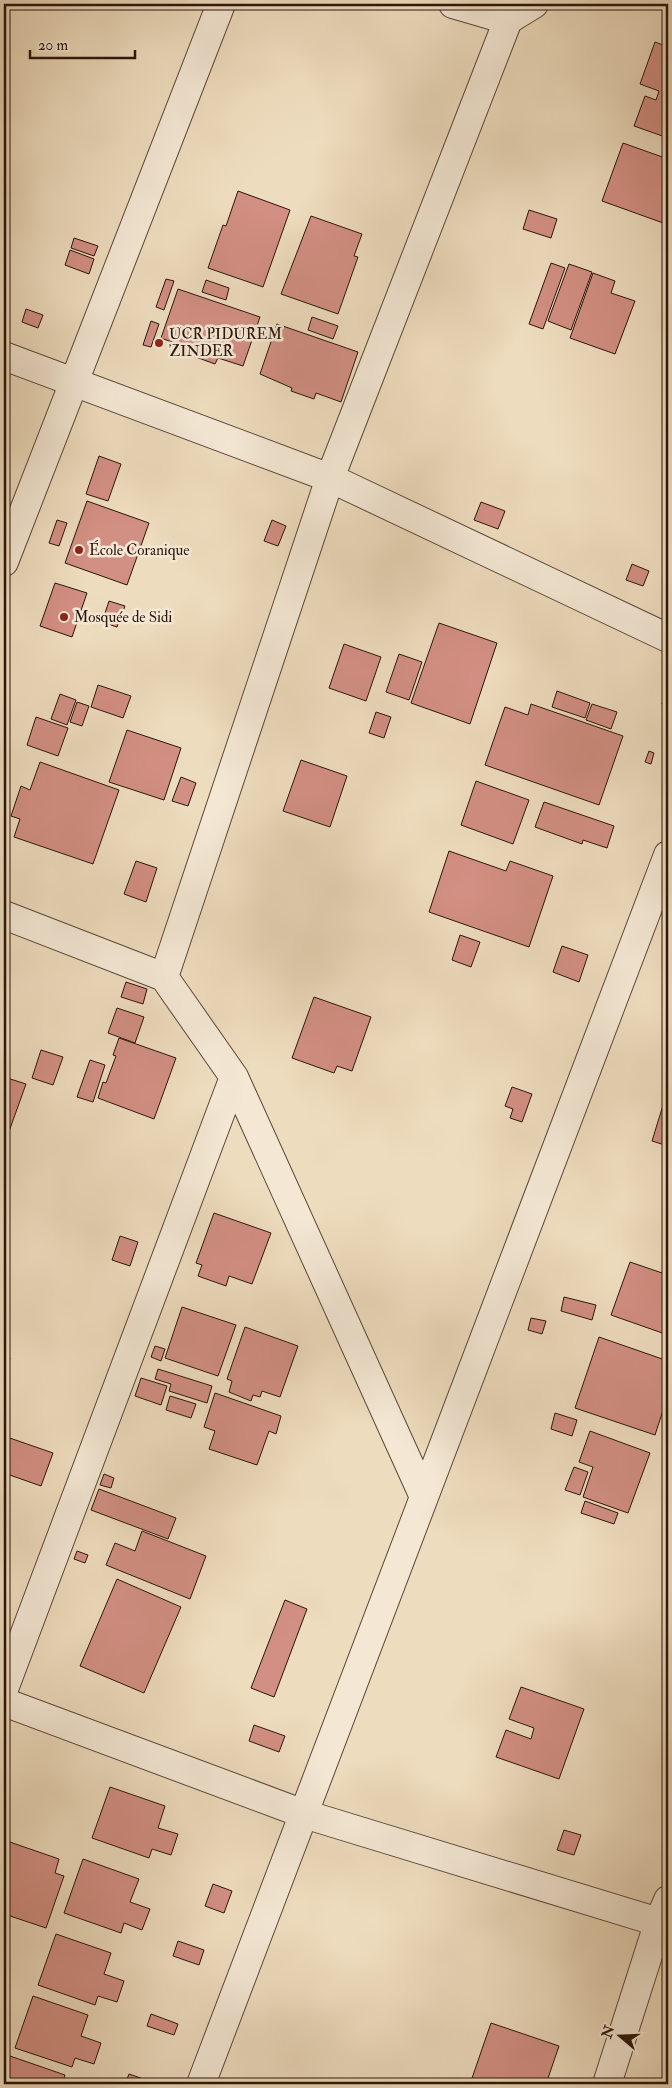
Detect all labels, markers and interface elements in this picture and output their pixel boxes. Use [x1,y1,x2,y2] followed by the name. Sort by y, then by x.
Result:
[30,28,135,60] scale bar
[38,36,68,55] text: 20 m
[169,325,282,361] place label: UCR PIDUREM ZINDER
[153,337,165,349] marker: UCR PIDUREM ZINDER
[89,539,190,560] place label: École Coranique
[73,544,85,556] marker: École Coranique
[74,608,172,627] place label: Mosquée de Sidi
[58,611,70,623] marker: Mosquée de Sidi
[594,2010,644,2060] north arrow
[598,2023,618,2042] text: N

